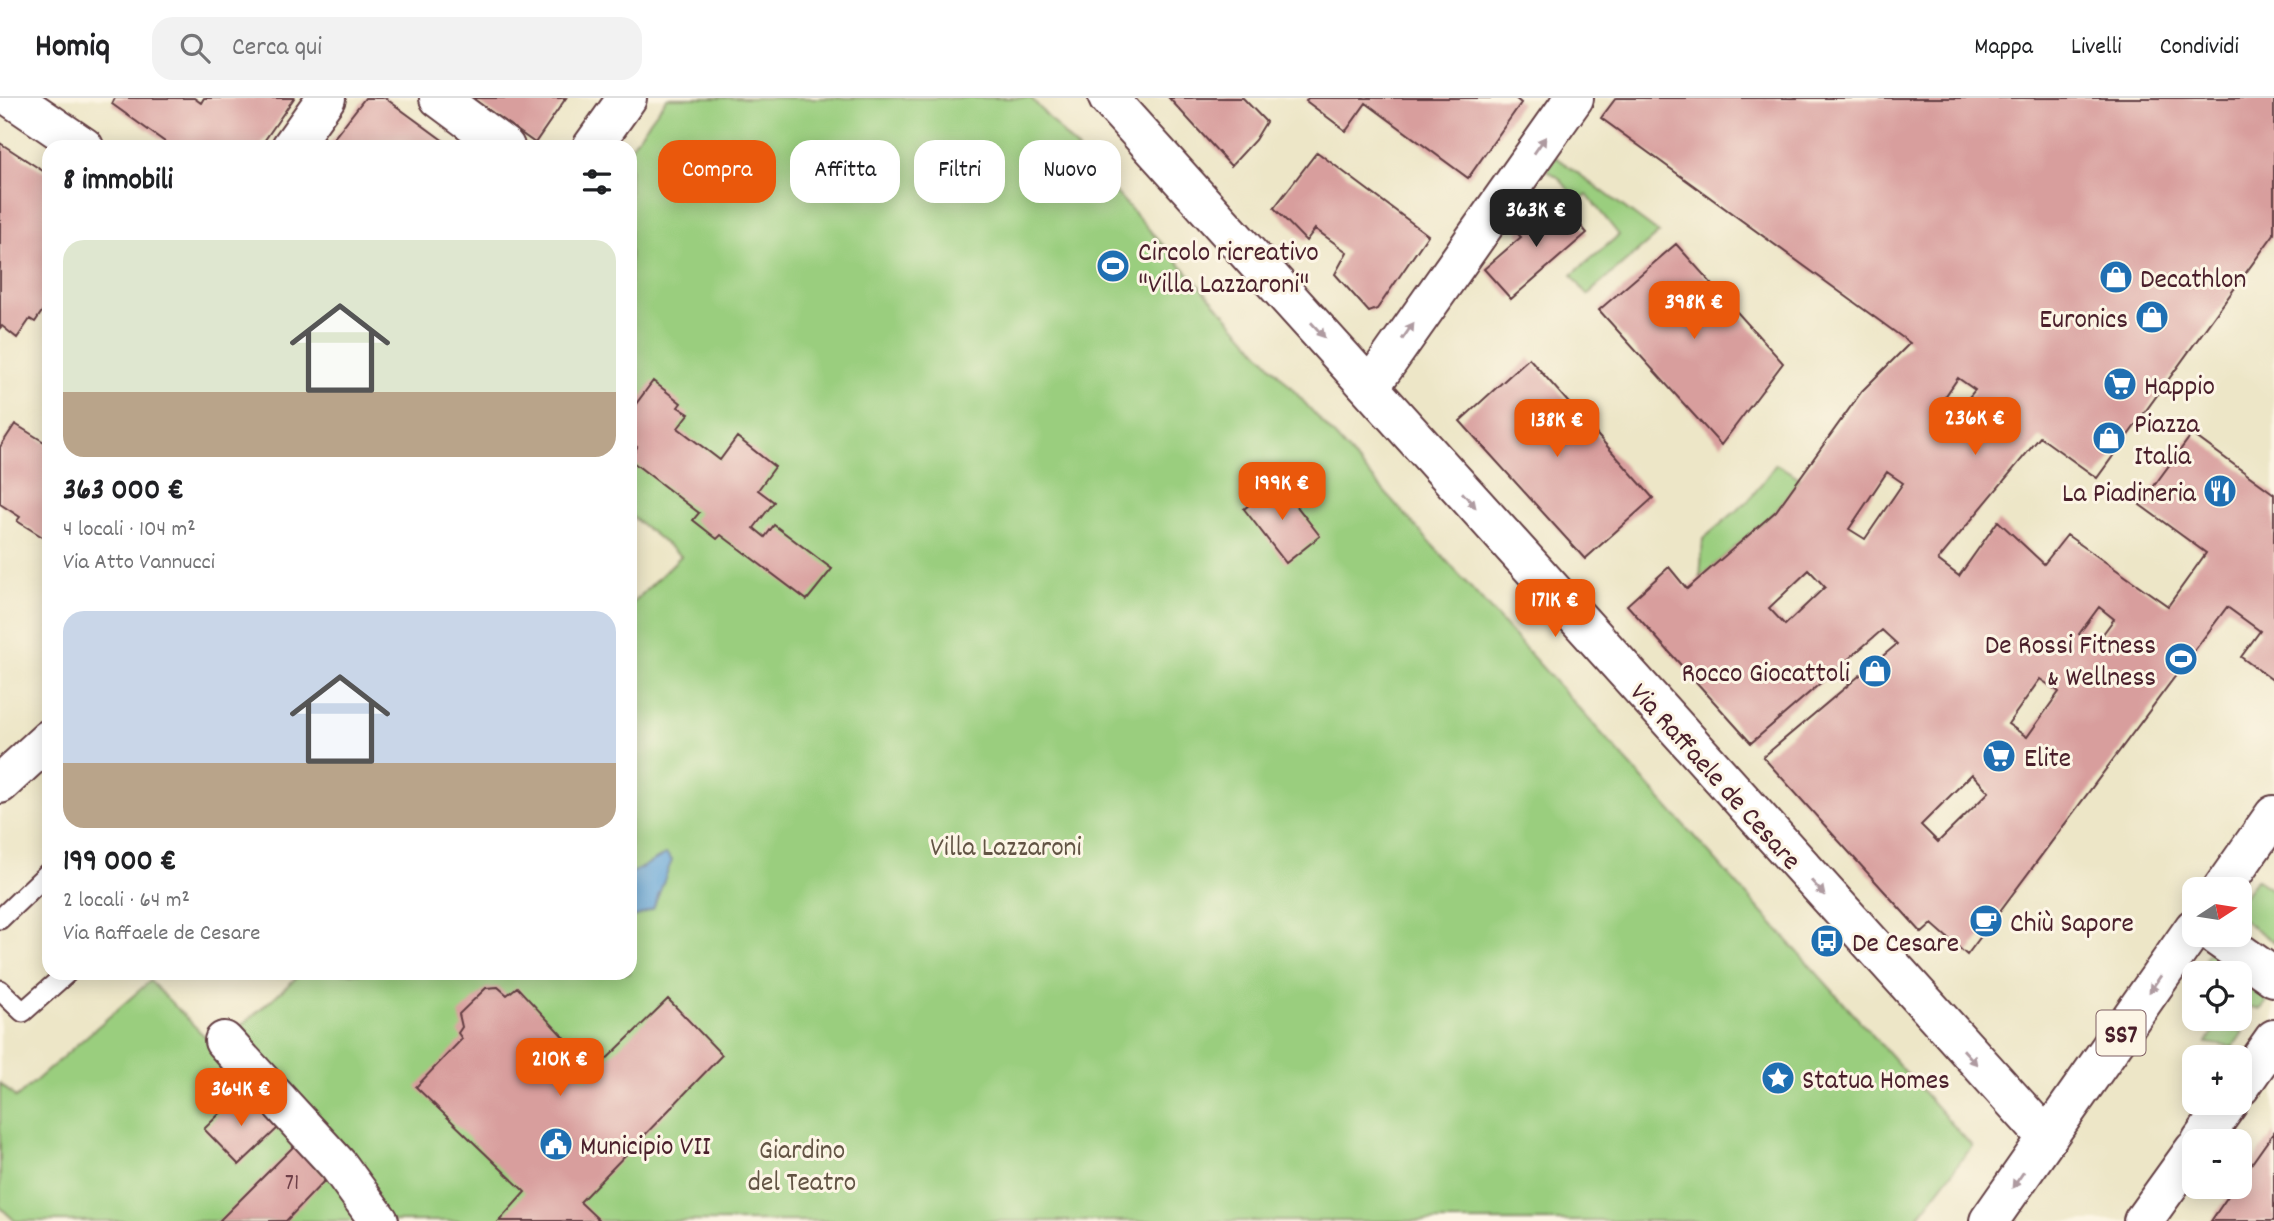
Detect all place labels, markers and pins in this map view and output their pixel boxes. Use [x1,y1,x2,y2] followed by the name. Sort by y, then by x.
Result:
[1479,190,1593,249] pin: 363K €
[1138,235,1319,307] place label: Circolo ricreativo "Villa Lazzaroni"
[1094,247,1132,285] sports icon: Circolo ricreativo "Villa Lazzaroni"
[2097,258,2135,296] shop icon: Decathlon
[2140,262,2246,302] place label: Decathlon
[1637,282,1751,341] pin: 398K €
[2133,298,2171,336] shop icon: Euronics
[2039,302,2128,342] place label: Euronics
[2101,365,2139,403] supermarket icon: Happio
[2144,369,2215,409] place label: Happio
[1918,398,2032,457] pin: 236K €
[1500,400,1614,459] pin: 138K €
[2134,407,2200,479] place label: Piazza Italia
[2090,419,2128,457] shop icon: Piazza Italia
[1225,462,1339,522] pin: 199K €
[2201,472,2239,510] restaurant icon: La Piadineria
[2062,476,2197,516] place label: La Piadineria
[1498,580,1612,639] pin: 171K €
[1985,628,2156,700] place label: De Rossi Fitness & Wellness
[2162,640,2200,678] sports icon: De Rossi Fitness & Wellness
[1856,652,1894,690] shop icon: Rocco Giocattoli
[1681,656,1850,696] place label: Rocco Giocattoli
[1980,737,2018,775] supermarket icon: Elite
[2024,741,2071,781] place label: Elite
[1967,902,2005,940] cafe icon: Chiù Sapore
[2010,906,2134,946] place label: Chiù Sapore
[1808,922,1846,960] bus stop icon: De Cesare
[1852,926,1959,966] place label: De Cesare
[503,1038,617,1098] pin: 210K €
[1759,1059,1797,1097] place icon: Statua Homes
[1802,1063,1950,1103] place label: Statua Homes
[184,1068,298,1128] pin: 364K €
[537,1125,575,1163] public building icon: Municipio VII
[580,1129,711,1169] place label: Municipio VII

